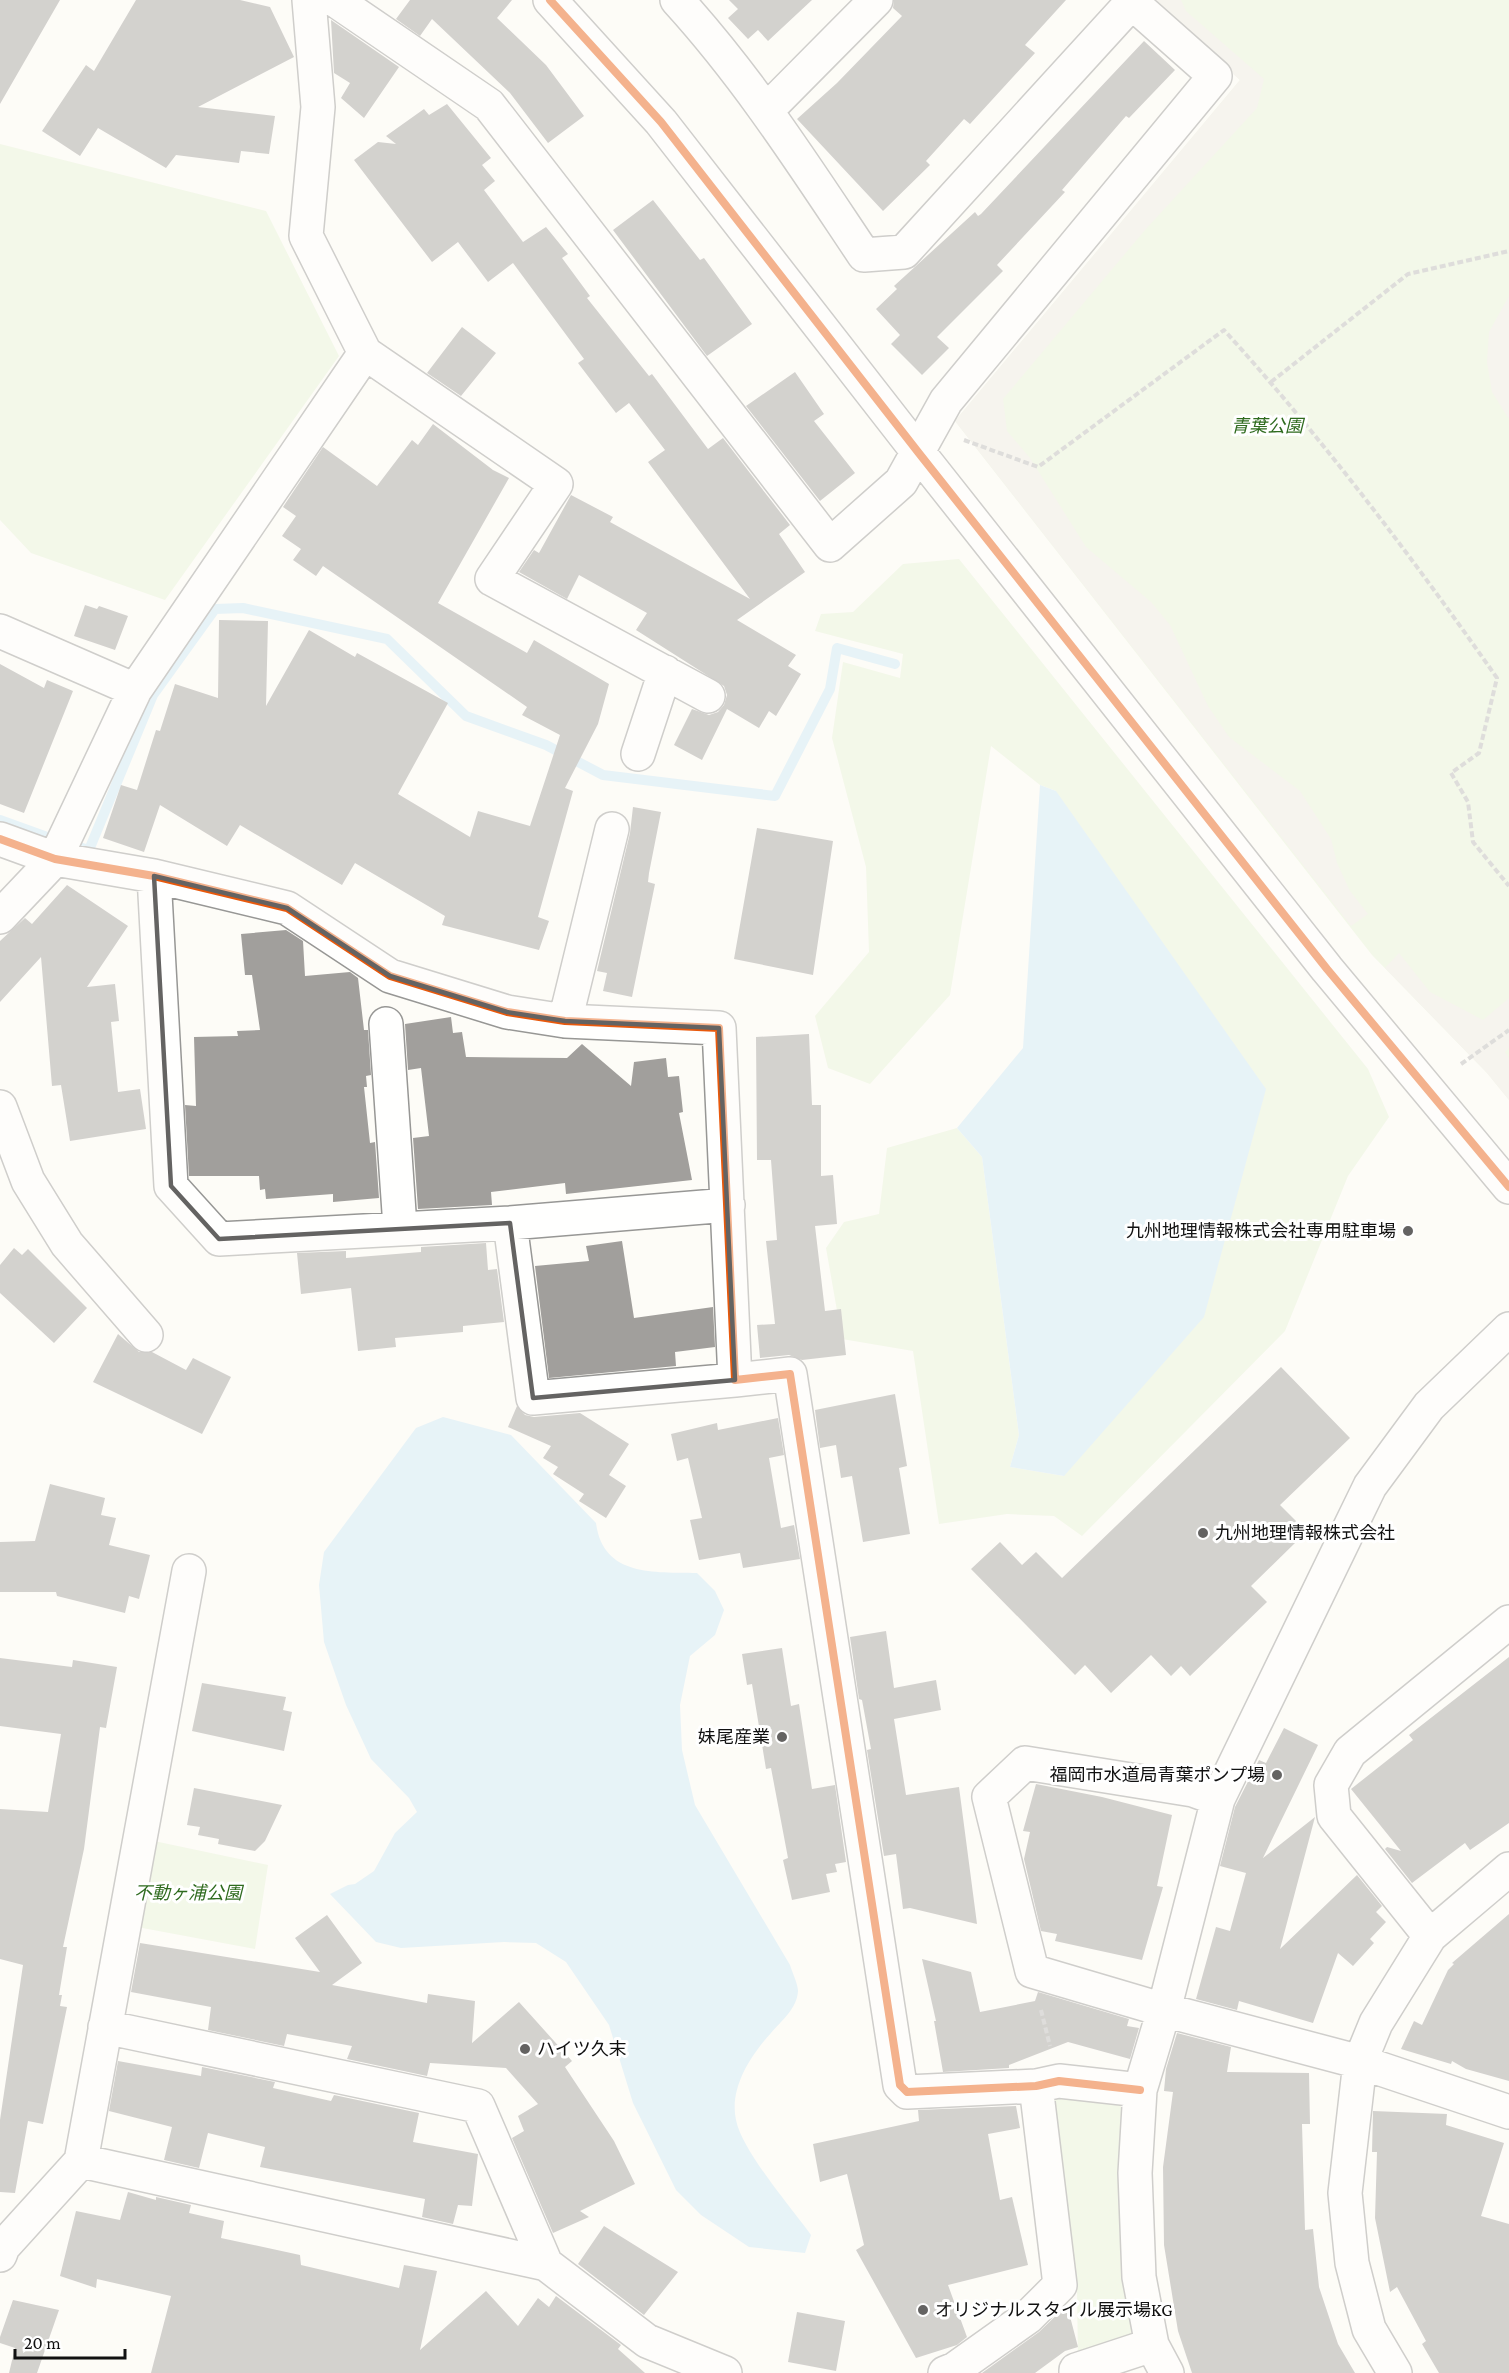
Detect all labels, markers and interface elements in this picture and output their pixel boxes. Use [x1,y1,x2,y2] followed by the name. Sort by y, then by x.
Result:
[1231,416,1306,436] park label: 青葉公園
[1126,1221,1396,1241] place label: 九州地理情報株式会社専用駐車場
[1401,1224,1415,1238] marker: 九州地理情報株式会社専用駐車場
[1215,1523,1395,1543] place label: 九州地理情報株式会社
[1196,1526,1210,1540] marker: 九州地理情報株式会社
[698,1727,770,1747] place label: 妹尾産業
[775,1730,789,1744] marker: 妹尾産業
[1050,1765,1265,1785] place label: 福岡市水道局青葉ポンプ場
[1270,1768,1284,1782] marker: 福岡市水道局青葉ポンプ場
[134,1883,245,1903] park label: 不動ヶ浦公園
[537,2039,627,2059] place label: ハイツ久末
[518,2042,532,2056] marker: ハイツ久末
[935,2300,1173,2320] place label: オリジナルスタイル展示場KG
[916,2303,930,2317] marker: オリジナルスタイル展示場KG
[15,2322,124,2360] scale bar
[24,2333,61,2353] text: 20 m

